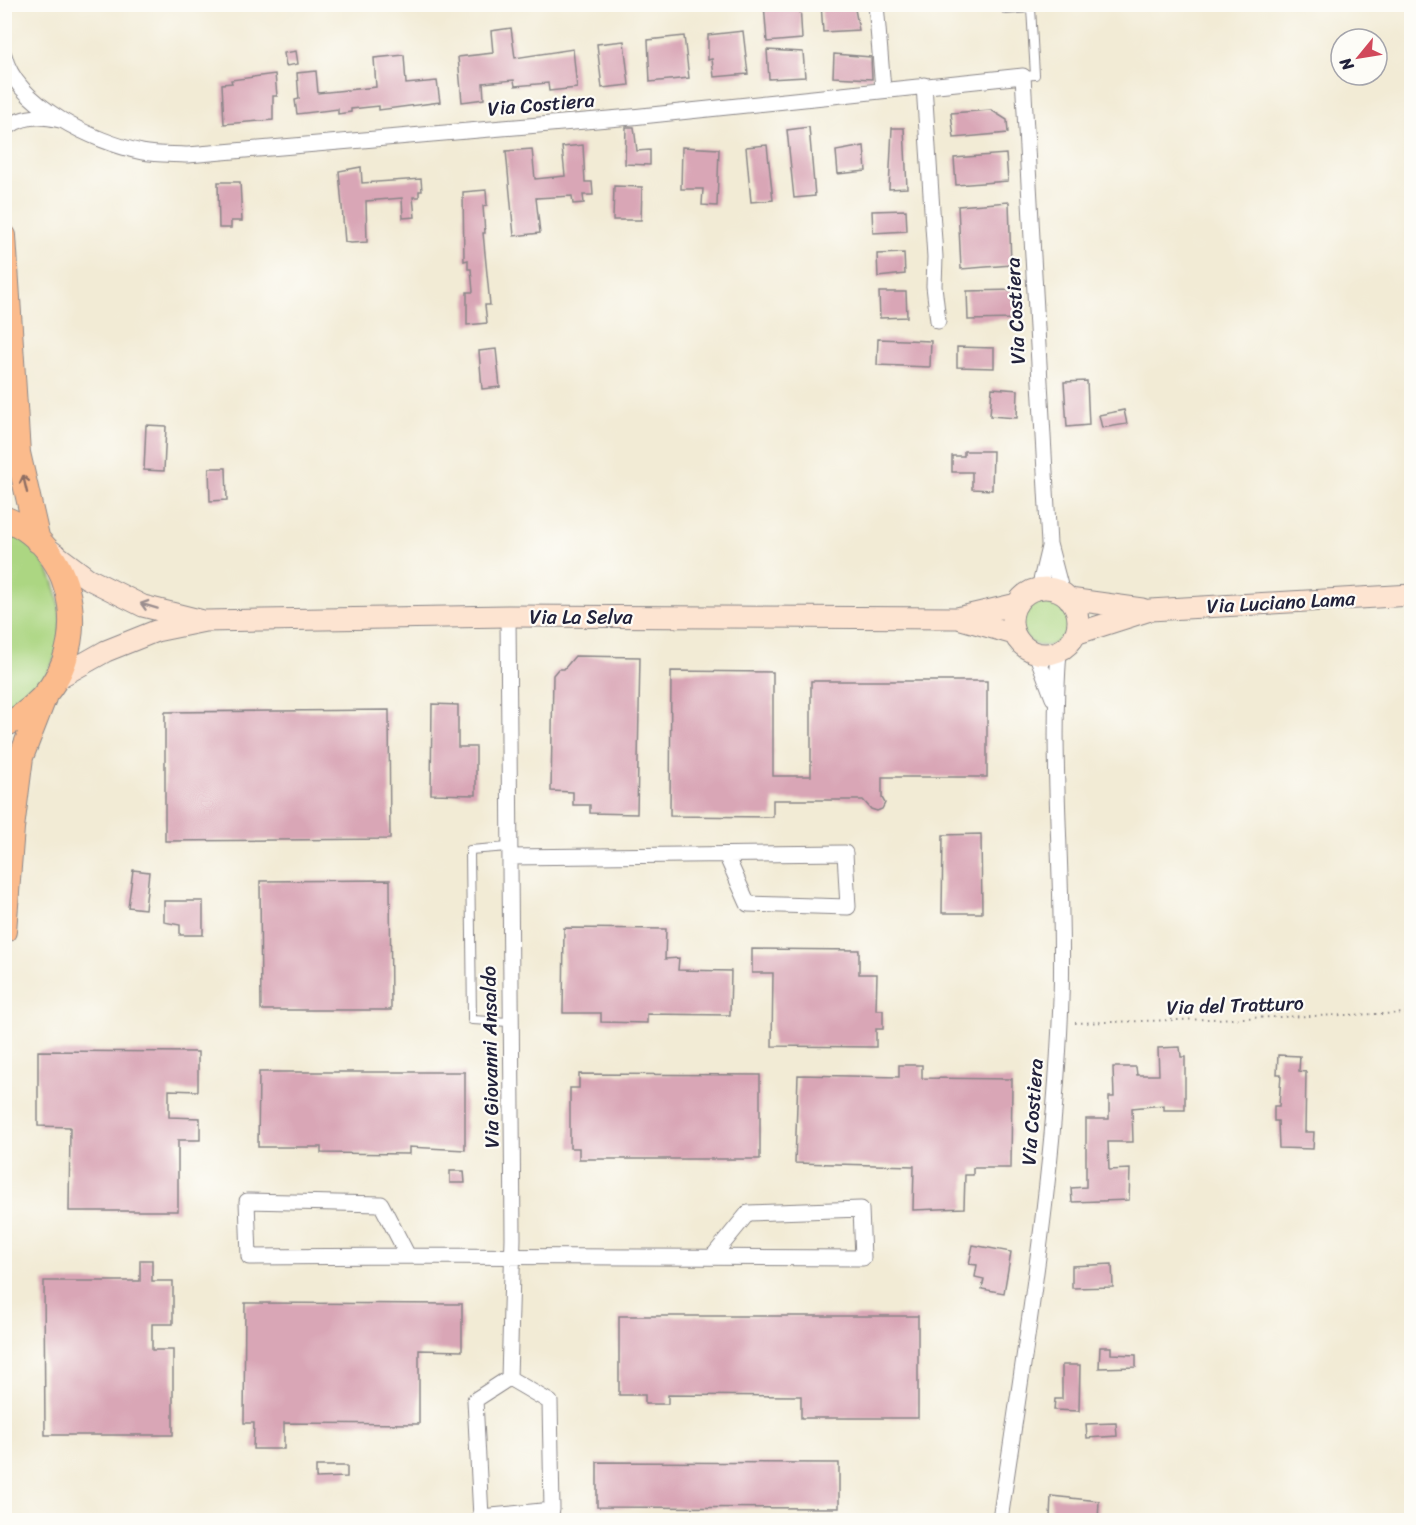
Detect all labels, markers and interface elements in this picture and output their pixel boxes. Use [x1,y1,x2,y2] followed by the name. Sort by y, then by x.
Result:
[1329,27,1389,87] north arrow
[1331,51,1362,77] text: N
[486,82,596,127] street label: Via Costiera
[995,257,1036,365] street label: Via Costiera
[19,475,30,494] one-way arrow
[1206,581,1357,624] street label: Via Luciano Lama
[140,600,159,611] one-way arrow
[529,600,634,635] street label: Via La Selva
[471,966,510,1148] street label: Via Giovanni Ansaldo
[1166,986,1304,1025] street label: Via del Tratturo
[1011,1057,1054,1167] street label: Via Costiera

